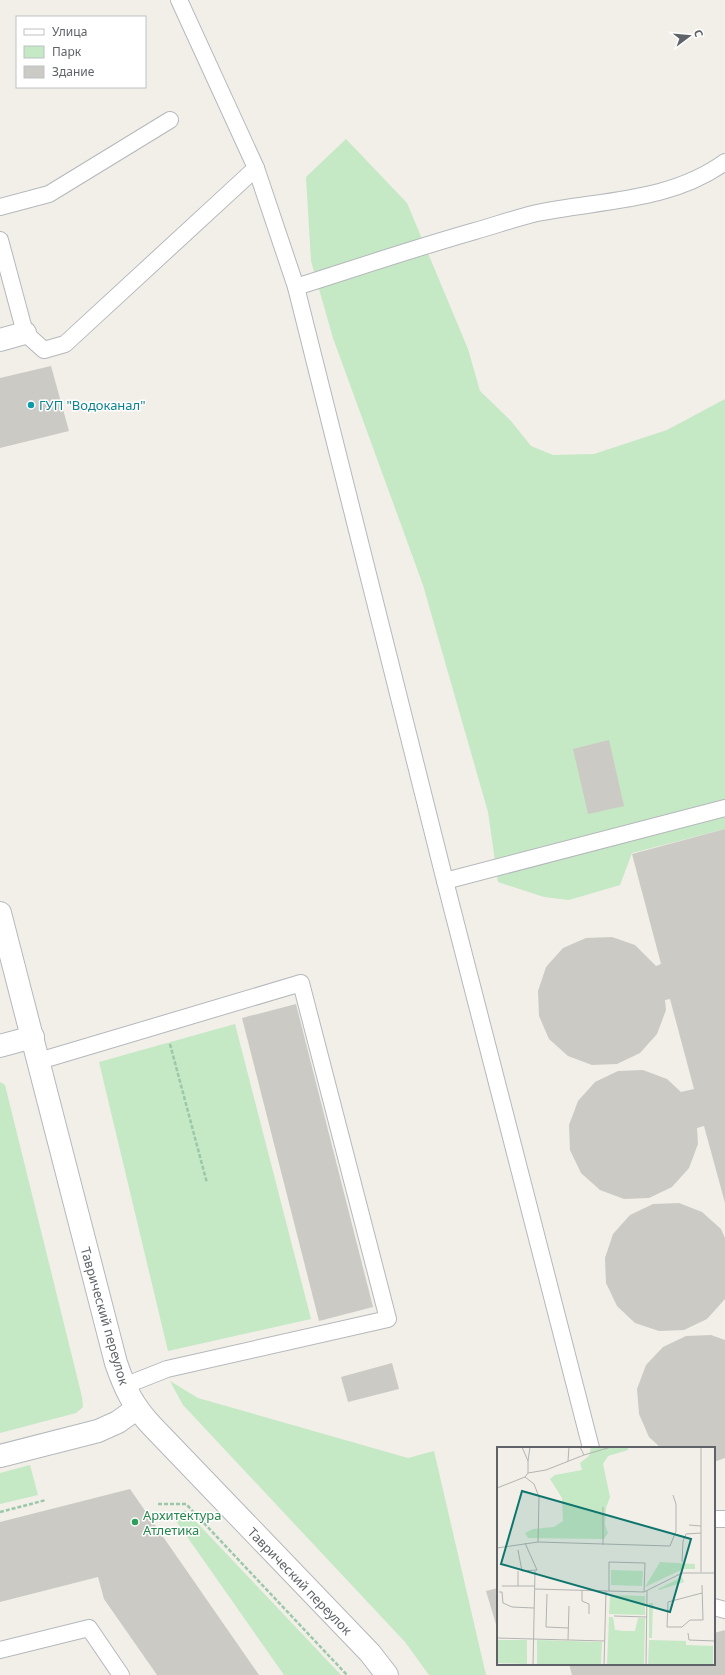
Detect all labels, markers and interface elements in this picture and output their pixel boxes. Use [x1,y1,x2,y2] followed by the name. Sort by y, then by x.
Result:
[16,16,146,88] legend
[669,16,709,56] north arrow
[52,23,87,40] text: Улица
[691,28,707,39] text: С
[52,43,82,60] text: Парк
[52,63,95,80] text: Здание
[39,396,146,414] place label: ГУП "Водоканал"
[26,400,36,410] marker: ГУП "Водоканал"
[77,1245,133,1387] street label: Таврический переулок
[497,1447,715,1665] inset map
[143,1506,221,1539] place label: Архитектура Атлетика
[130,1517,140,1527] marker: Архитектура Атлетика
[244,1523,356,1639] street label: Таврический переулок

